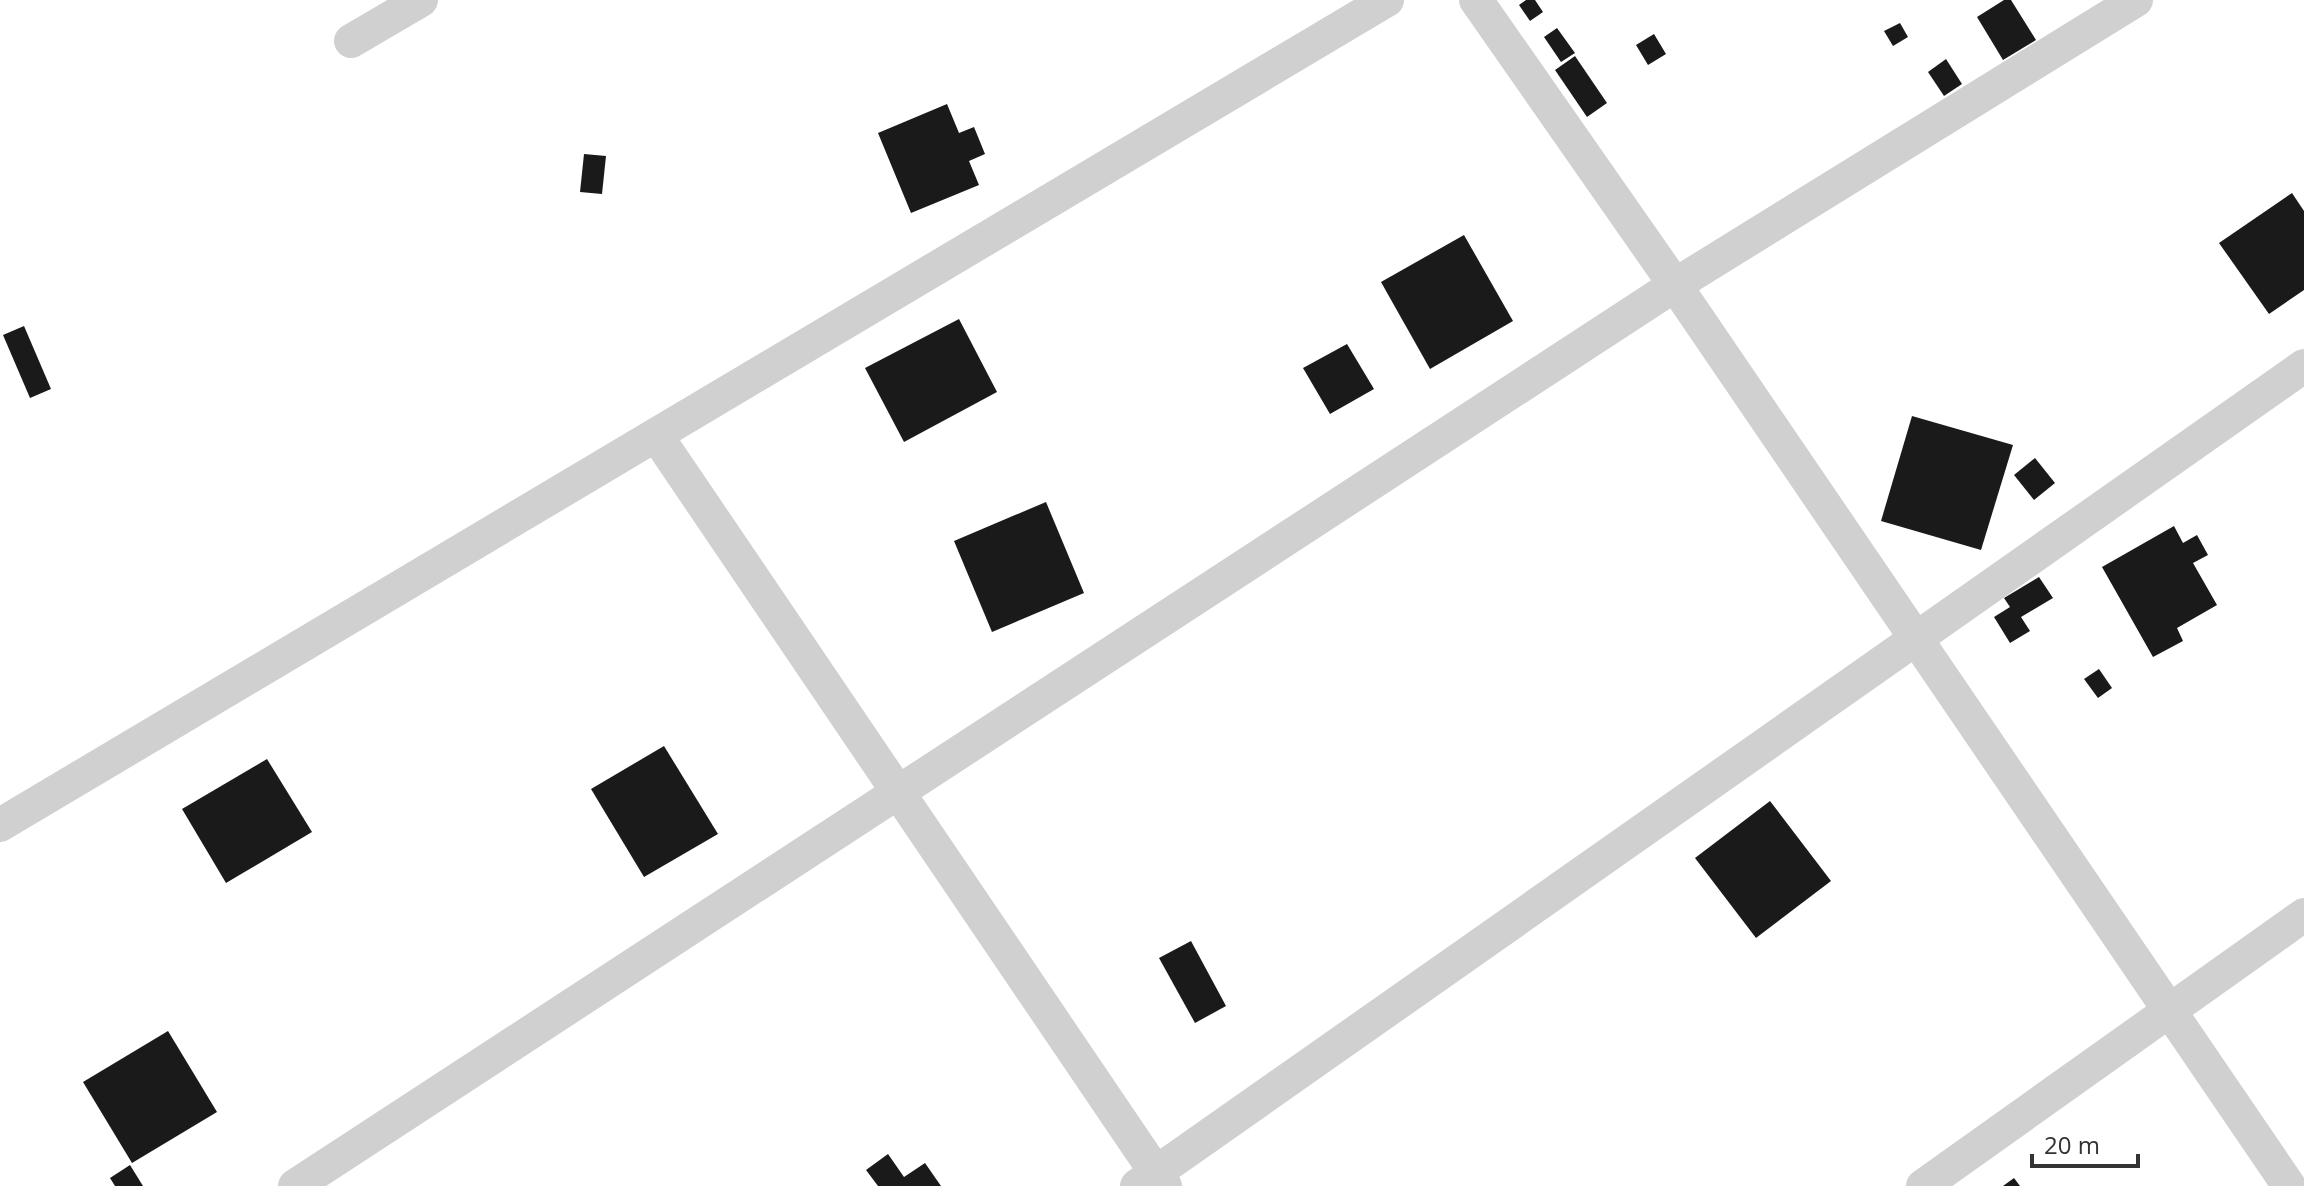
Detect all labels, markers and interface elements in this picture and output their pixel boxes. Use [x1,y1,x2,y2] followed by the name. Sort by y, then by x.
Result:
[2032,1118,2138,1168] scale bar
[2044,1128,2100,1161] text: 20 m

